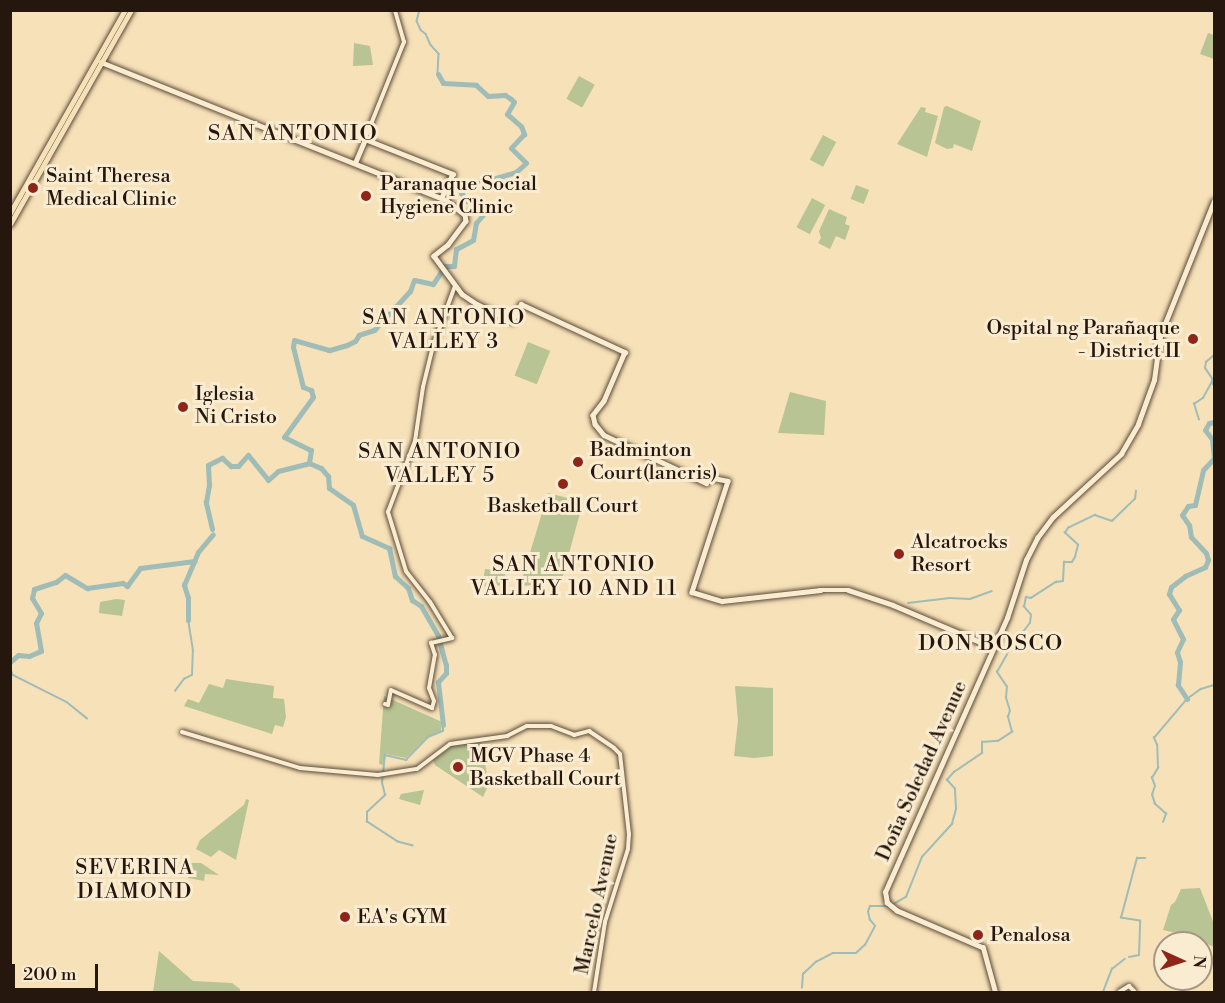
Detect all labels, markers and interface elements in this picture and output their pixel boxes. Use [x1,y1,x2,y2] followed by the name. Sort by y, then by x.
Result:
[208,121,378,147] district label: SAN ANTONIO
[46,164,177,211] place label: Saint Theresa Medical Clinic
[380,172,537,219] place label: Paranaque Social Hygiene Clinic
[24,179,42,197] marker: Saint Theresa Medical Clinic
[357,187,375,205] marker: Paranaque Social Hygiene Clinic
[362,305,526,355] district label: SAN ANTONIO VALLEY 3
[986,316,1180,363] place label: Ospital ng Parañaque - District II
[1184,330,1202,348] marker: Ospital ng Parañaque - District II
[195,383,277,430] place label: Iglesia Ni Cristo
[176,400,190,414] marker: Iglesia Ni Cristo
[590,438,717,485] place label: Badminton Court(lancris)
[358,439,522,489] district label: SAN ANTONIO VALLEY 5
[571,455,585,469] marker: Badminton Court(lancris)
[556,477,570,491] marker: Basketball Court
[488,494,638,518] place label: Basketball Court
[911,530,1008,577] place label: Alcatrocks Resort
[892,547,906,561] marker: Alcatrocks Resort
[470,552,678,602] district label: SAN ANTONIO VALLEY 10 AND 11
[918,631,1064,657] district label: DON BOSCO
[871,677,973,865] street label: Doña Soledad Avenue
[470,744,621,791] place label: MGV Phase 4 Basketball Court
[451,760,465,774] marker: MGV Phase 4 Basketball Court
[570,831,624,977] street label: Marcelo Avenue
[75,855,195,905] district label: SEVERINA DIAMOND
[357,905,447,929] place label: EA's GYM
[338,910,352,924] marker: EA's GYM
[990,923,1071,947] place label: Penalosa
[971,928,985,942] marker: Penalosa
[1153,931,1213,991] north arrow
[15,952,100,990] scale bar
[1189,955,1209,969] text: N
[23,963,77,986] text: 200 m

